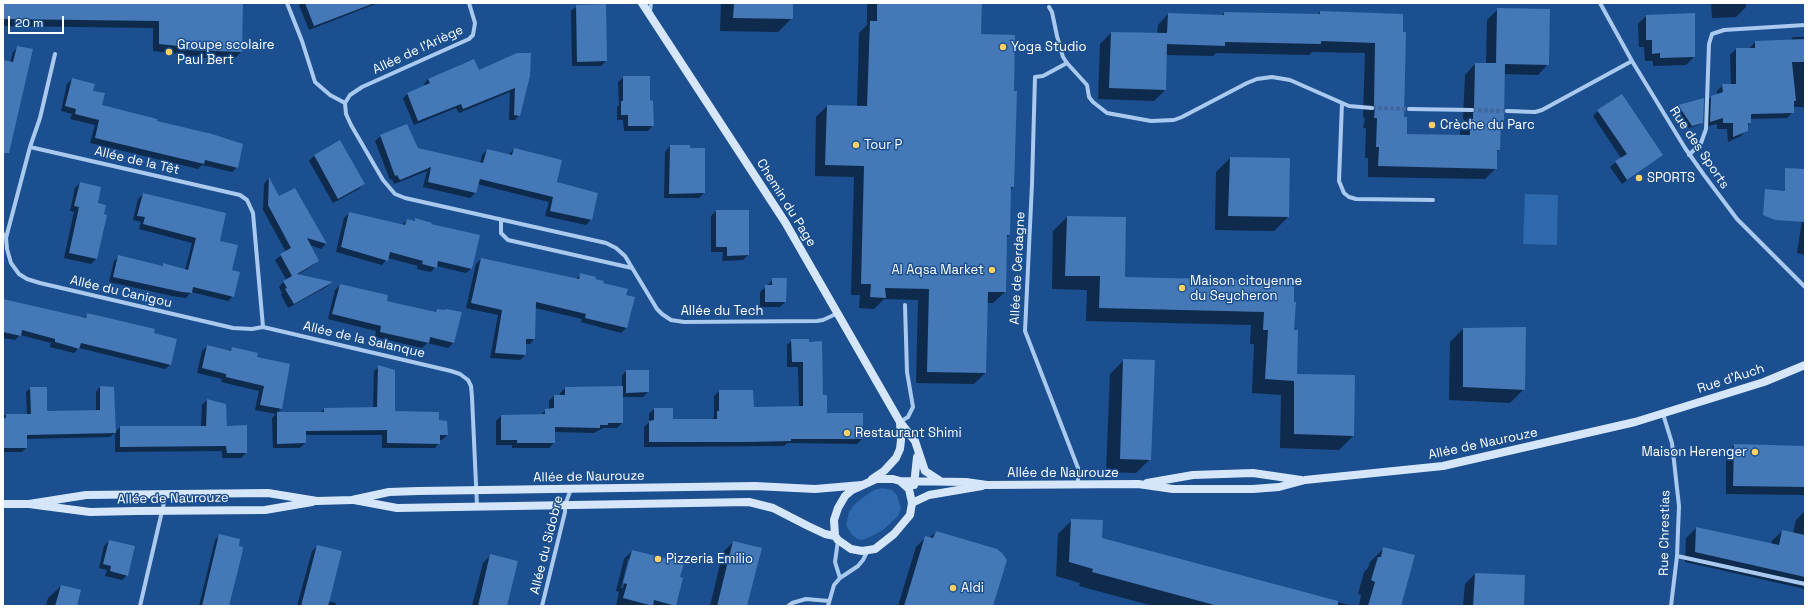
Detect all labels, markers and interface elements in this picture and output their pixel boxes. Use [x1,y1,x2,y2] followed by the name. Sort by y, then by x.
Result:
[10,8,66,34] scale bar
[15,15,43,31] text: 20 m
[370,22,466,78] street label: Allée de l'Ariège
[177,37,275,68] place label: Groupe scolaire Paul Bert
[1011,39,1086,55] place label: Yoga Studio
[998,42,1008,52] marker: Yoga Studio
[164,47,174,57] marker: Groupe scolaire Paul Bert
[1666,104,1732,192] street label: Rue des Sports
[1440,117,1535,133] place label: Crèche du Parc
[1427,120,1437,130] marker: Crèche du Parc
[864,137,902,153] place label: Tour P
[851,140,861,150] marker: Tour P
[93,144,181,178] street label: Allée de la Têt
[753,156,819,250] street label: Chemin du Page
[1647,170,1695,186] place label: SPORTS
[1634,173,1644,183] marker: SPORTS
[1007,211,1029,325] street label: Allée de Cerdagne
[891,262,984,278] place label: Al Aqsa Market
[987,265,997,275] marker: Al Aqsa Market
[68,273,174,311] street label: Allée du Canigou
[1190,273,1302,304] place label: Maison citoyenne du Seycheron
[1177,283,1187,293] marker: Maison citoyenne du Seycheron
[681,303,763,319] street label: Allée du Tech
[301,318,427,362] street label: Allée de la Salanque
[1695,361,1767,397] street label: Rue d'Auch
[855,425,962,441] place label: Restaurant Shimi
[1427,425,1539,463] street label: Allée de Naurouze
[842,428,852,438] marker: Restaurant Shimi
[1641,444,1747,460] place label: Maison Herenger
[1750,447,1760,457] marker: Maison Herenger
[1007,465,1119,481] street label: Allée de Naurouze
[533,468,645,486] street label: Allée de Naurouze
[117,490,229,508] street label: Allée de Naurouze
[1656,490,1674,576] street label: Rue Chrestias
[527,494,567,596] street label: Allée du Sidobre
[666,551,753,567] place label: Pizzeria Emilio
[653,554,663,564] marker: Pizzeria Emilio
[961,580,984,596] place label: Aldi
[948,583,958,593] marker: Aldi

